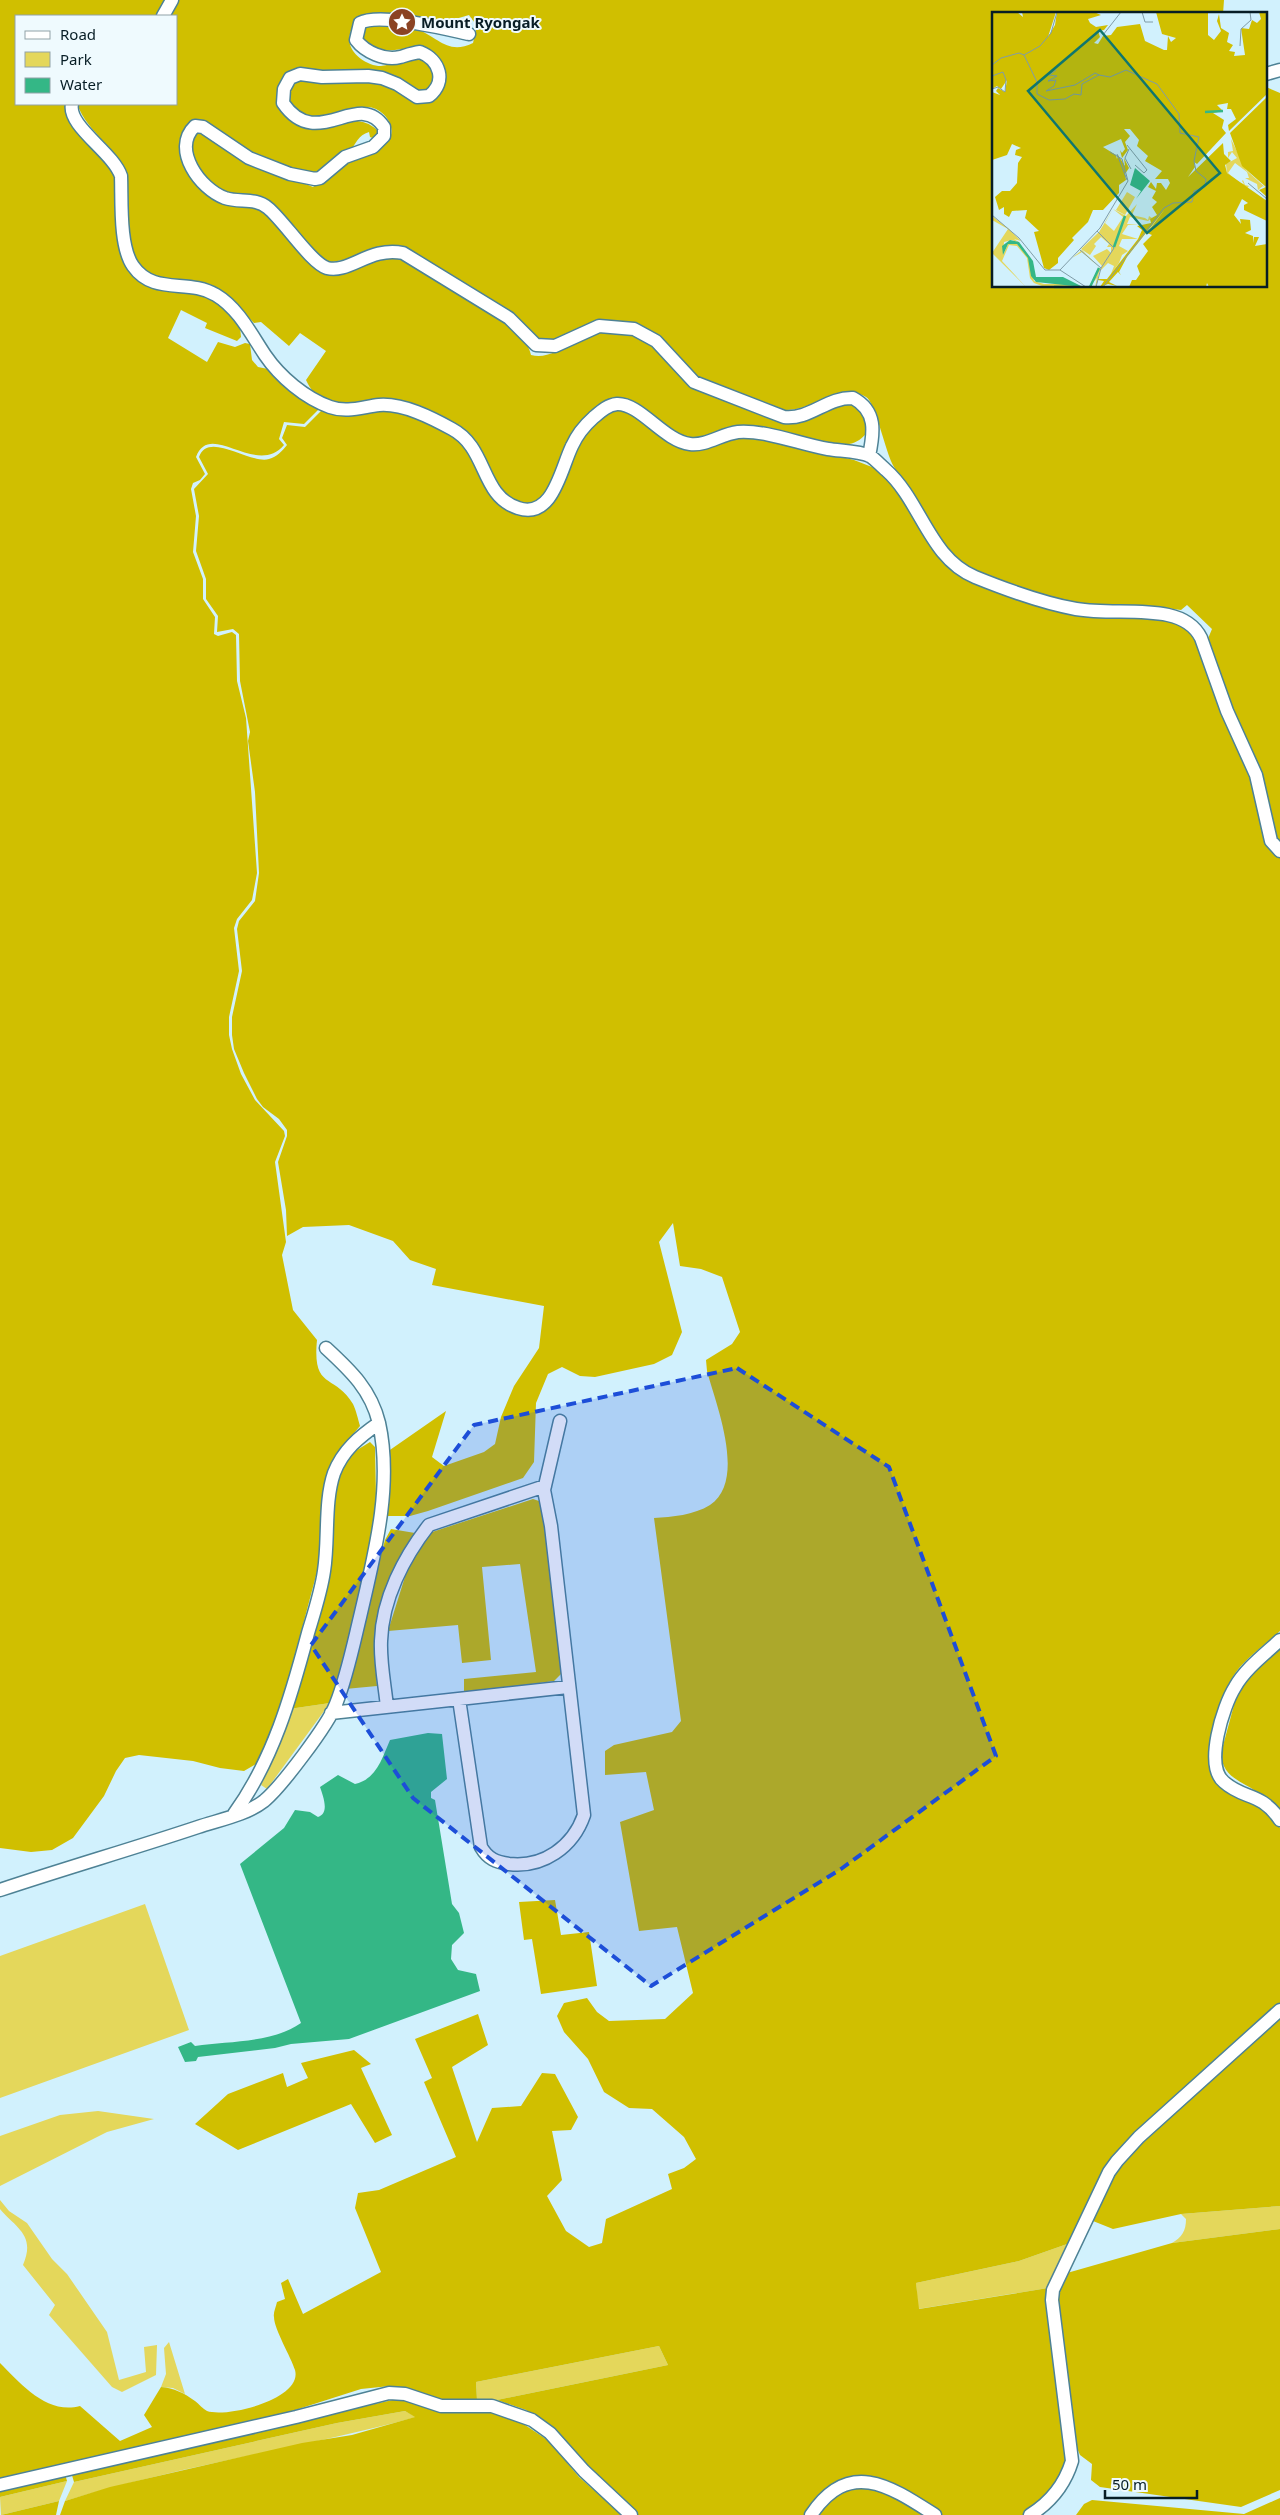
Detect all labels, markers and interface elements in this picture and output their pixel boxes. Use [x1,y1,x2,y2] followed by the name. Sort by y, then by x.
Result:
[387,7,417,37] place icon: Mount Ryongak
[421,12,540,32] place label: Mount Ryongak
[992,12,1268,288] inset map
[15,15,178,105] legend
[60,24,96,44] text: Road
[60,49,92,69] text: Park
[60,74,102,94] text: Water
[1105,2468,1198,2500] scale bar
[1112,2474,1147,2494] text: 50 m

